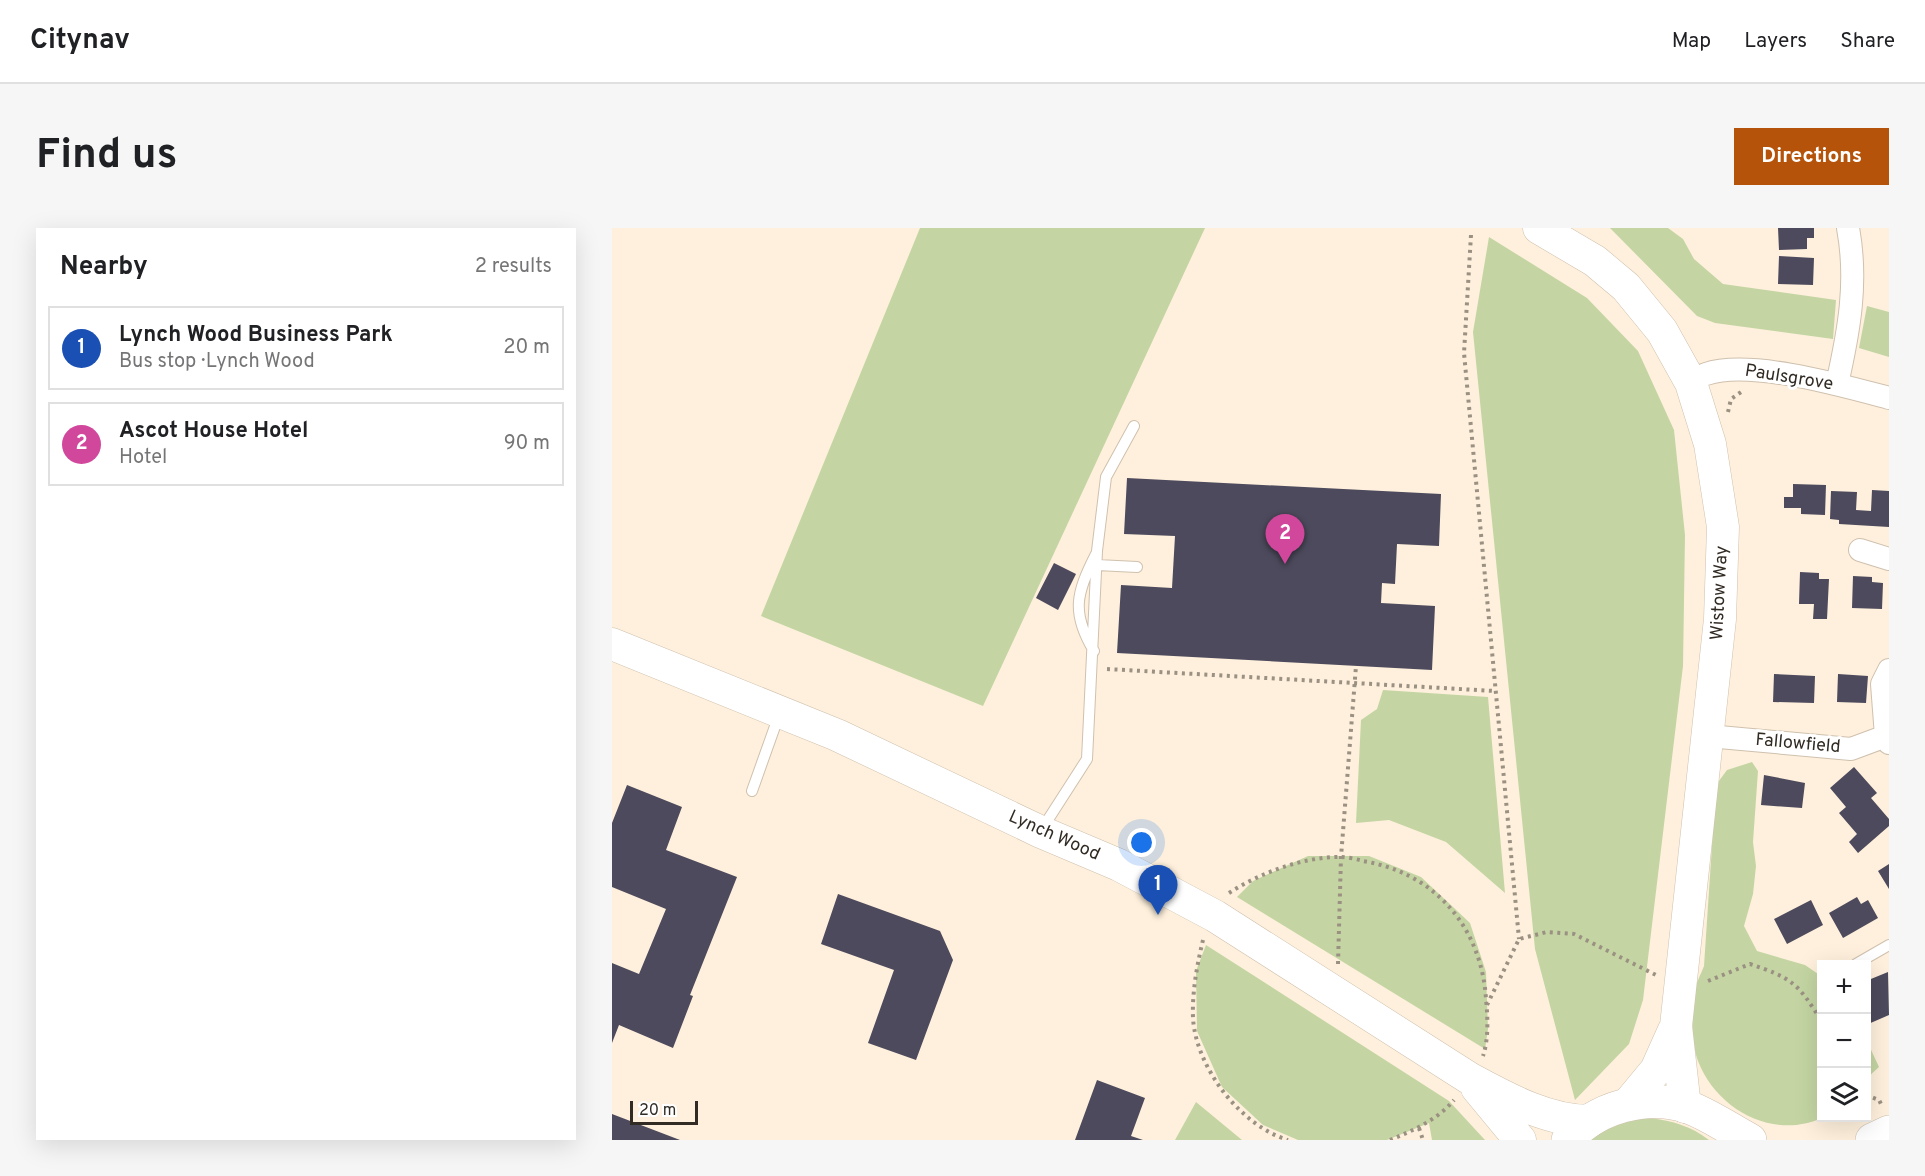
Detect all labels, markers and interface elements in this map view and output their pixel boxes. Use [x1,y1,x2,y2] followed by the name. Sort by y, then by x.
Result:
[30,23,130,59] text: Citynav
[1672,28,1711,55] text: Map
[1744,28,1807,55] text: Layers
[1840,28,1895,55] text: Share
[1734,128,1889,185] button: Directions
[36,130,177,183] text: Find us
[60,251,148,284] text: Nearby
[475,254,552,280] text: 2 results
[119,322,393,349] text: Lynch Wood Business Park
[78,335,86,361] text: 1
[503,335,550,361] text: 20 m
[119,349,315,375] text: Bus stop · Lynch Wood
[1743,360,1835,396] street label: Paulsgrove
[119,418,309,445] text: Ascot House Hotel
[75,431,88,457] text: 2
[504,431,550,457] text: 90 m
[119,445,167,471] text: Hotel
[1266,514,1304,564] pin: 2
[1706,545,1734,641] street label: Wistow Way
[1754,729,1842,759] street label: Fallowfield
[1005,806,1103,866] street label: Lynch Wood
[1127,828,1156,857] your location
[1138,866,1178,915] pin: 1
[1817,960,1871,1122] map controls
[1817,960,1871,1014] button: +
[1817,1014,1871,1068] button: −
[1817,1068,1871,1122] button: layers
[630,1098,698,1126] scale bar
[639,1101,676,1121] text: 20 m

